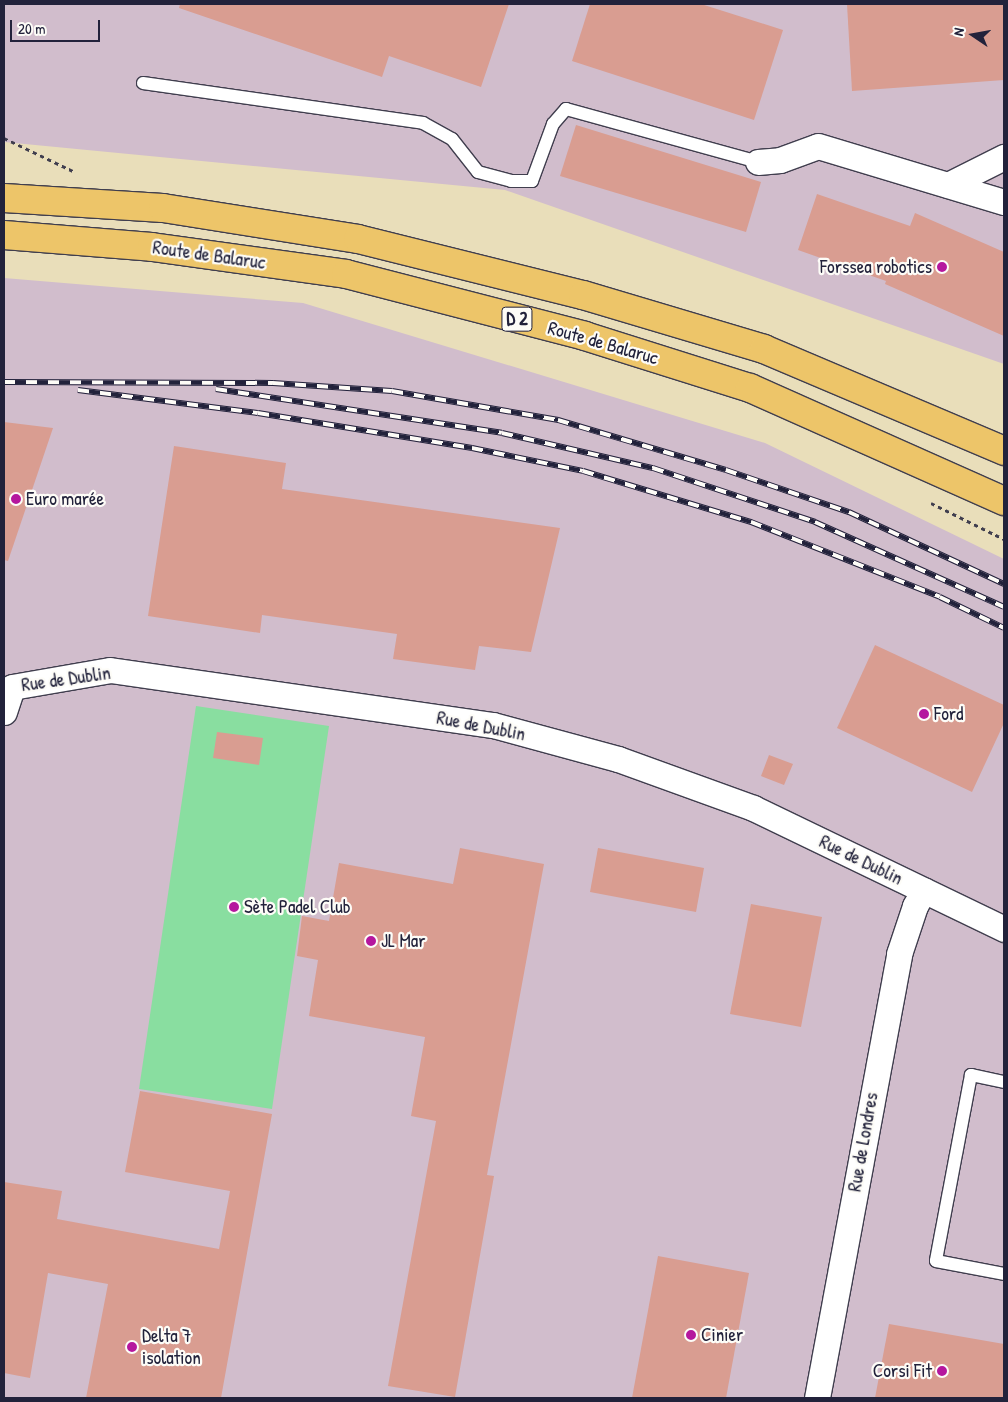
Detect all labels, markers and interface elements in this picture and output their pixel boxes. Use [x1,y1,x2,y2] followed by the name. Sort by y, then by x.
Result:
[12,10,102,42] scale bar
[948,10,998,60] north arrow
[18,18,45,39] text: 20 m
[948,26,968,37] text: N
[151,236,267,274] street label: Route de Balaruc
[820,256,932,278] place label: Forssea robotics
[936,261,948,273] marker: Forssea robotics
[501,304,533,334] road number: D 2
[545,316,661,370] street label: Route de Balaruc
[26,488,104,510] place label: Euro marée
[10,493,22,505] marker: Euro marée
[20,661,112,697] street label: Rue de Dublin
[934,703,964,725] place label: Ford
[435,706,527,746] street label: Rue de Dublin
[918,708,930,720] marker: Ford
[816,830,906,890] street label: Rue de Dublin
[244,896,351,918] place label: Sète Padel Club
[228,901,240,913] marker: Sète Padel Club
[381,930,426,952] place label: JL Mar
[365,935,377,947] marker: JL Mar
[843,1091,883,1193] street label: Rue de Londres
[701,1324,743,1346] place label: Cinier
[142,1325,201,1369] place label: Delta 7 isolation
[685,1329,697,1341] marker: Cinier
[126,1341,138,1353] marker: Delta 7 isolation
[873,1360,932,1382] place label: Corsi Fit
[936,1365,948,1377] marker: Corsi Fit

